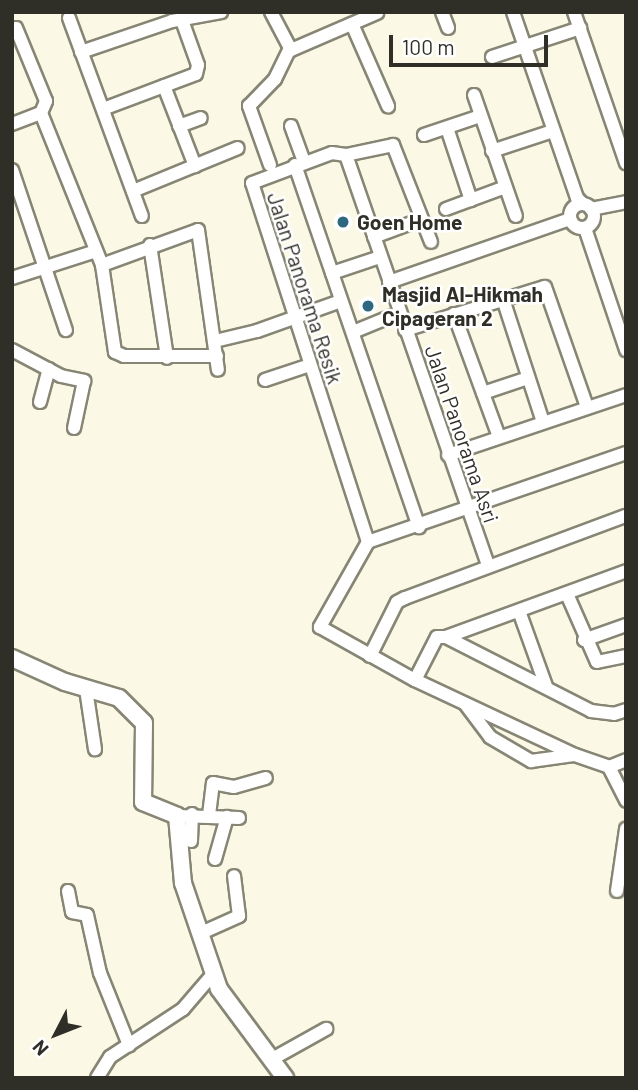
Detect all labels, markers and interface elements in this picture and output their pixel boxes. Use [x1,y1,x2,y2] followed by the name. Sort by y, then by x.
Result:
[393,21,552,65] scale bar
[402,34,455,59] text: 100 m
[262,189,348,387] street label: Jalan Panorama Resik
[357,209,463,235] place label: Goen Home
[335,214,351,230] marker: Goen Home
[382,281,543,331] place label: Masjid Al-Hikmah Cipageran 2
[360,298,376,314] marker: Masjid Al-Hikmah Cipageran 2
[420,342,504,526] street label: Jalan Panorama Asri
[21,999,91,1069] north arrow
[27,1036,53,1061] text: N

